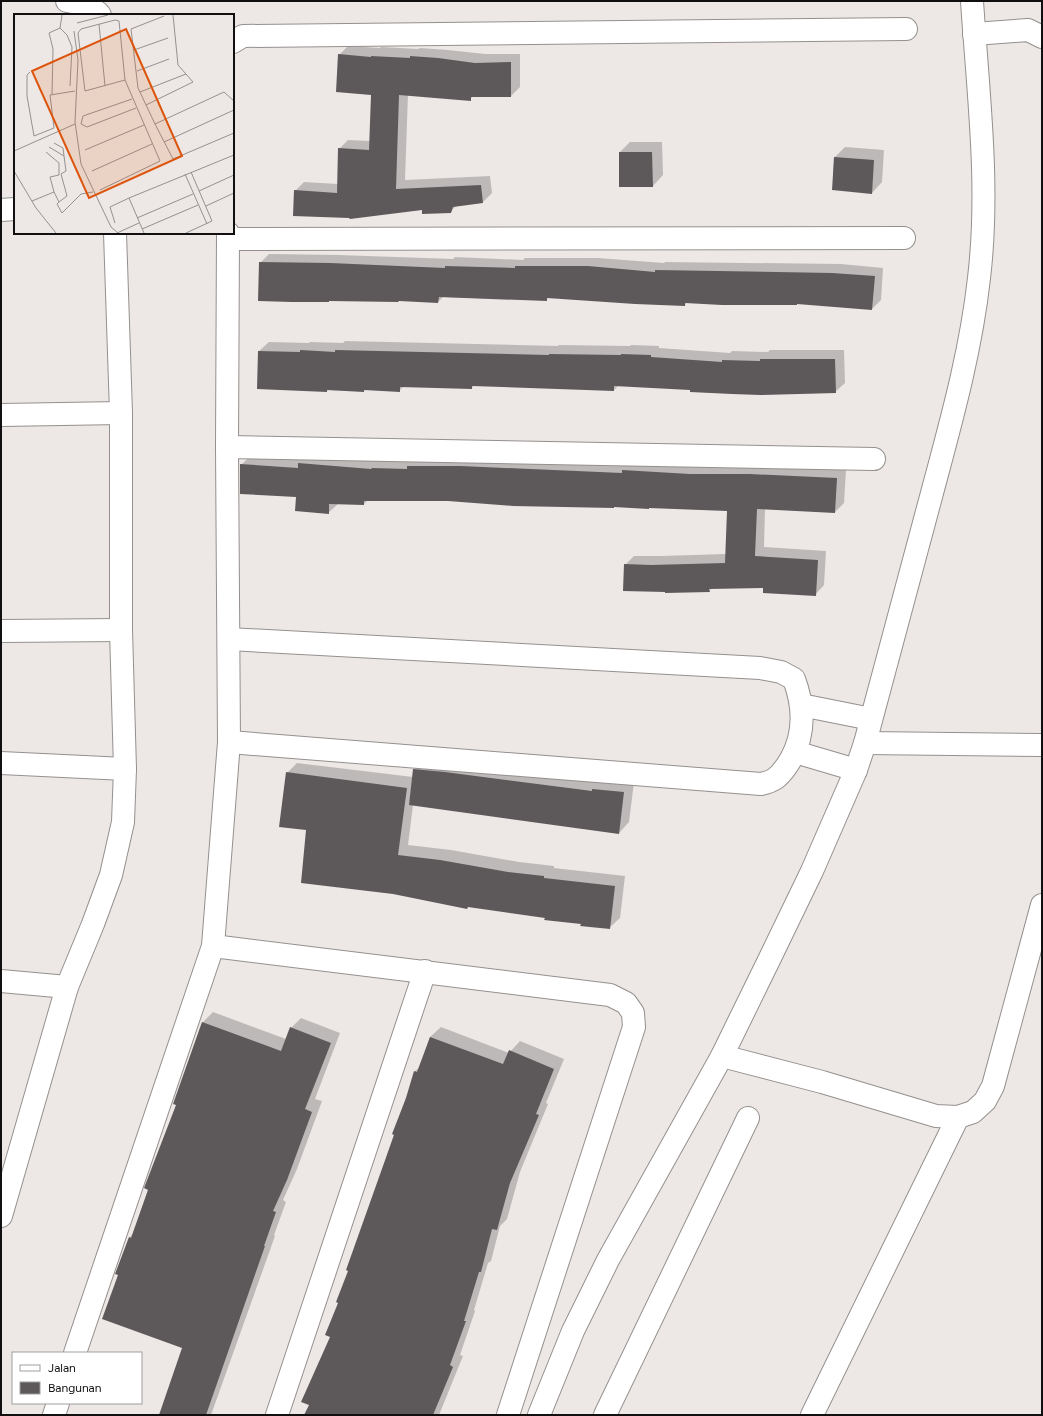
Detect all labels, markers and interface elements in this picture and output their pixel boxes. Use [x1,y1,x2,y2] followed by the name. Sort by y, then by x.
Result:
[14,14,234,234] inset map
[12,1352,142,1404] legend
[48,1361,76,1375] text: Jalan
[48,1381,102,1395] text: Bangunan

